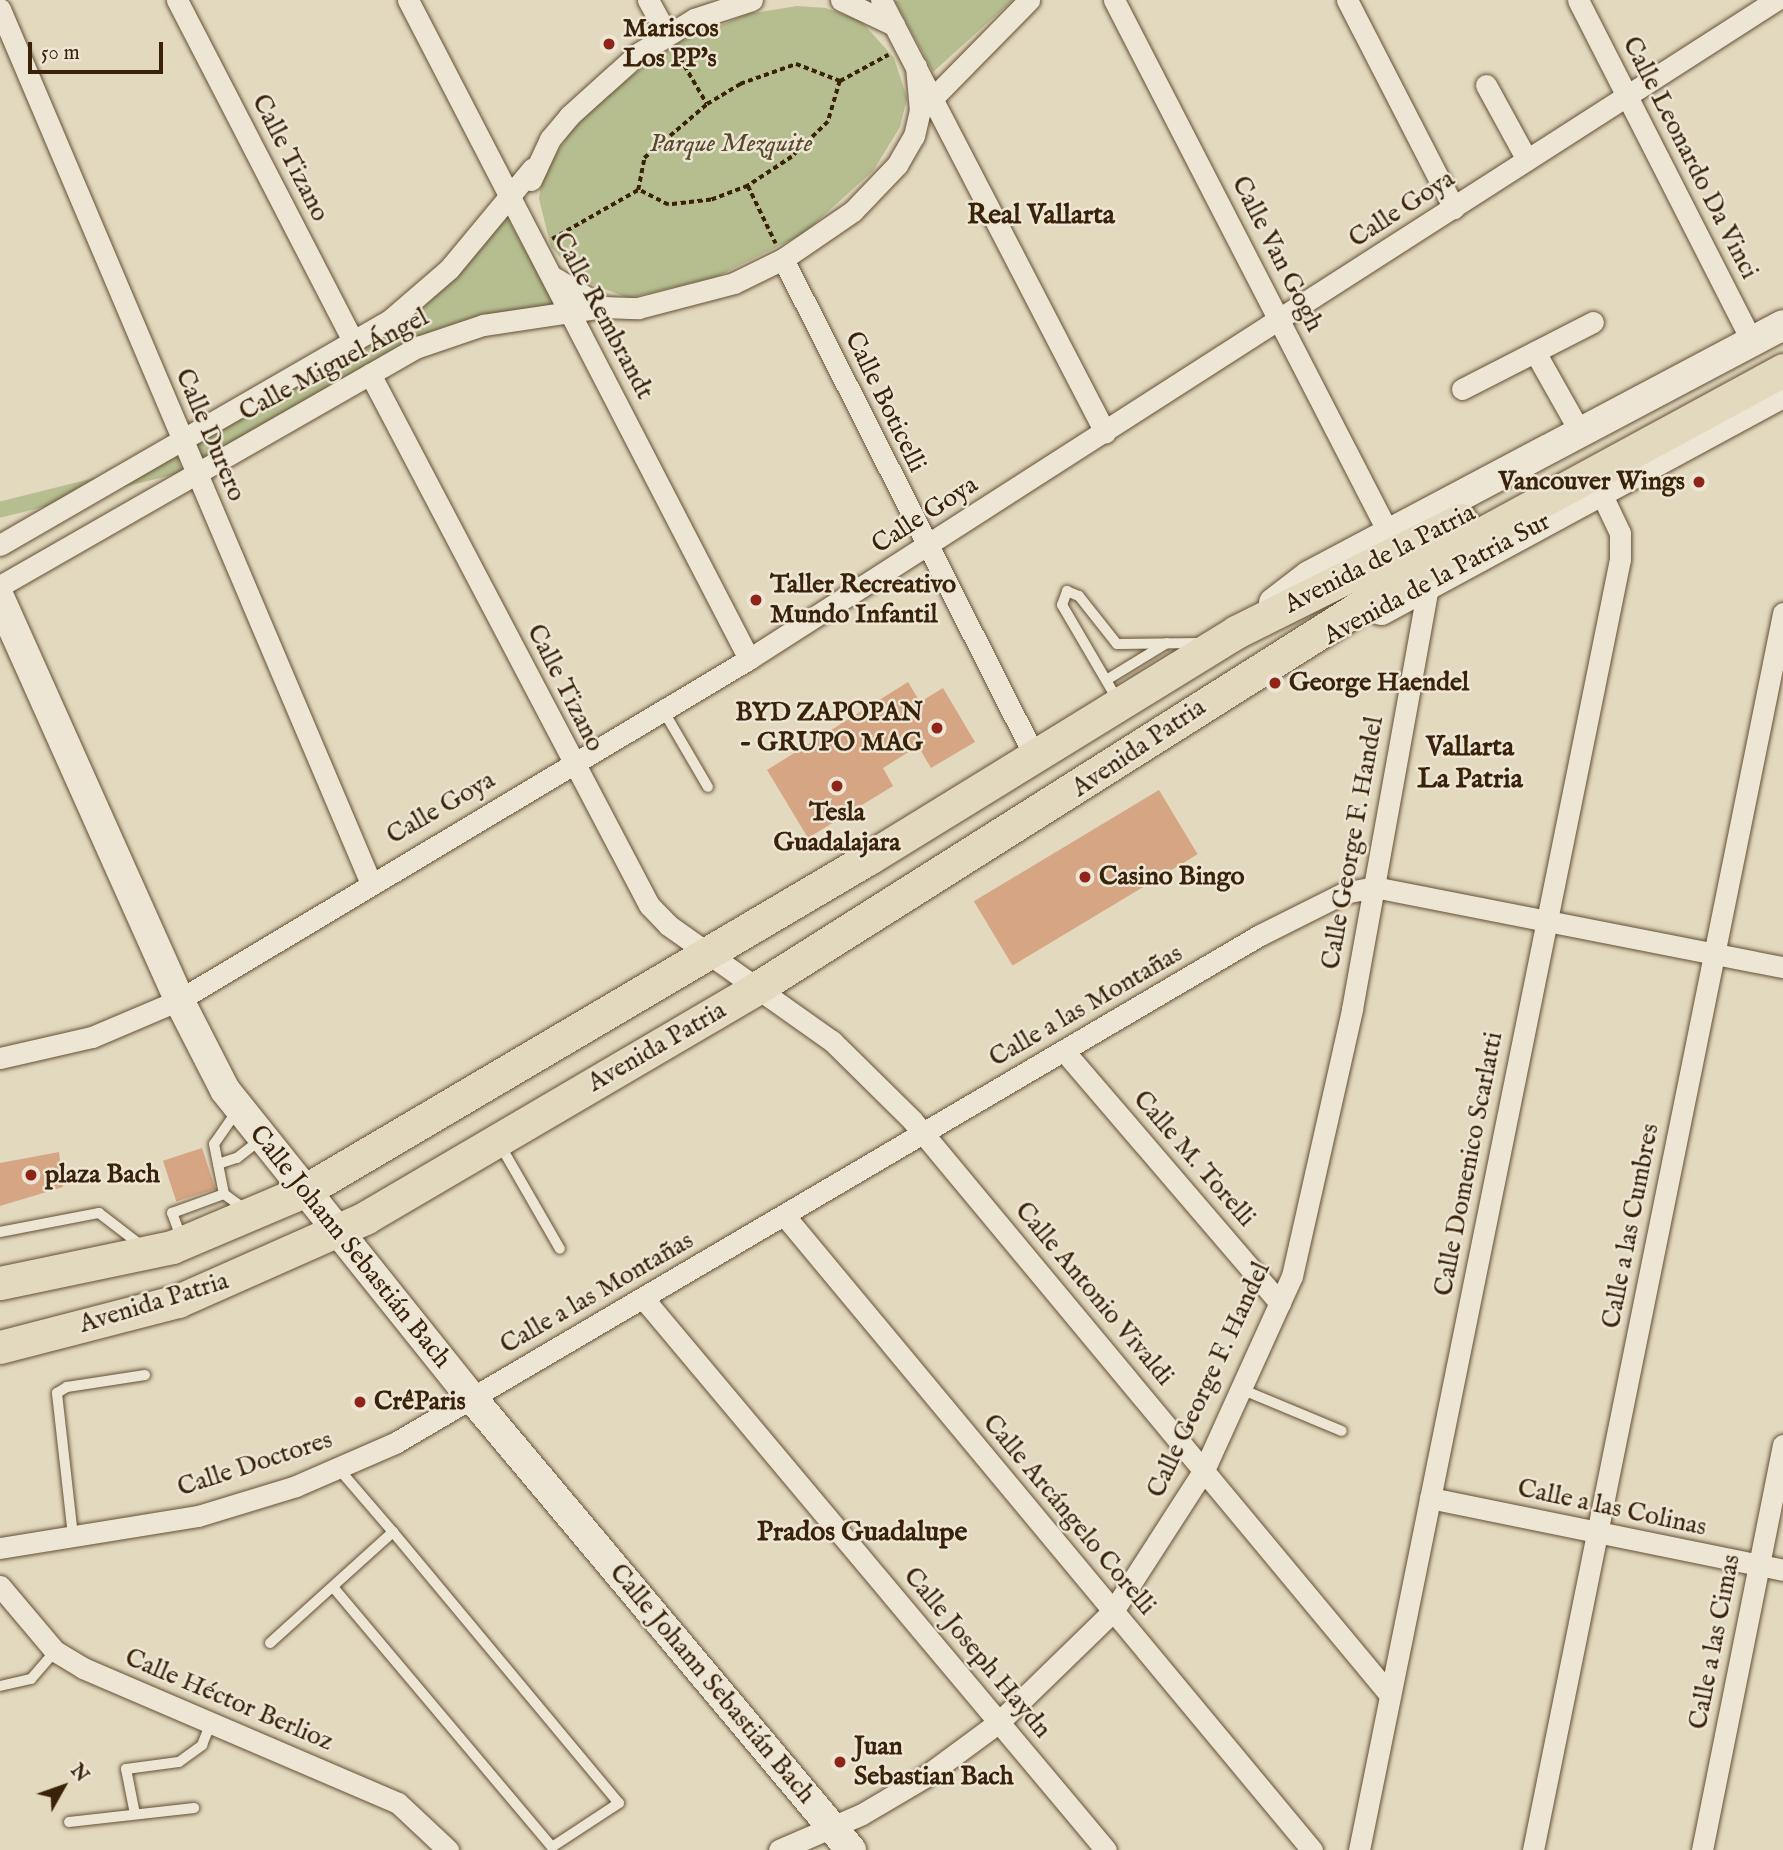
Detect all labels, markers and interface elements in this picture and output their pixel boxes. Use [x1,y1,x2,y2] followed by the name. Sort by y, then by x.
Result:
[623,13,719,74] place label: Mariscos Los PP's
[32,28,166,72] scale bar
[1615,32,1765,284] street label: Calle Leonardo Da Vinci
[601,36,617,52] marker: Mariscos Los PP's
[41,40,80,67] text: 50 m
[245,89,335,227] street label: Calle Tizano
[650,128,812,160] park label: Parque Mezquite
[1343,163,1461,255] street label: Calle Goya
[1224,171,1330,337] street label: Calle Van Gogh
[967,199,1115,233] district label: Real Vallarta
[546,227,660,405] street label: Calle Rembrandt
[234,302,434,428] street label: Calle Miguel Ángel
[837,326,933,478] street label: Calle Boticelli
[168,364,252,506] street label: Calle Durero
[1499,466,1685,498] place label: Vancouver Wings
[866,469,984,561] street label: Calle Goya
[1691,474,1707,490] marker: Vancouver Wings
[1279,497,1481,621] street label: Avenida de la Patria
[1318,506,1556,652] street label: Avenida de la Patria Sur
[770,569,956,630] place label: Taller Recreativo Mundo Infantil
[748,592,764,608] marker: Taller Recreativo Mundo Infantil
[520,619,610,757] street label: Calle Tizano
[1289,667,1469,699] place label: George Haendel
[1267,675,1283,691] marker: George Haendel
[1066,692,1212,804] street label: Avenida Patria
[735,697,923,758] place label: BYD ZAPOPAN - GRUPO MAG
[1315,714,1391,972] street label: Calle George F. Handel
[929,720,945,736] marker: BYD ZAPOPAN - GRUPO MAG
[1417,731,1523,797] district label: Vallarta La Patria
[381,765,501,851] street label: Calle Goya
[829,778,845,794] marker: Tesla Guadalajara
[773,797,901,858] place label: Tesla Guadalajara
[1099,861,1245,893] place label: Casino Bingo
[1077,869,1093,885] marker: Casino Bingo
[984,938,1188,1074] street label: Calle a las Montañas
[582,995,732,1099] street label: Avenida Patria
[1428,1029,1510,1299] street label: Calle Domenico Scarlatti
[1126,1084,1262,1234] street label: Calle M. Torelli
[242,1119,458,1375] street label: Calle Johann Sebastián Bach
[1596,1121,1666,1331] street label: Calle a las Cumbres
[45,1159,160,1191] place label: plaza Bach
[23,1167,39,1183] marker: plaza Bach
[1008,1196,1180,1392] street label: Calle Antonio Vivaldi
[495,1225,699,1361] street label: Calle a las Montañas
[1141,1257,1277,1503] street label: Calle George F. Handel
[76,1265,232,1341] street label: Avenida Patria
[374,1386,466,1418] place label: CrêParis
[352,1394,368,1410] marker: CrêParis
[976,1408,1162,1622] street label: Calle Arcángelo Corelli
[174,1424,336,1504] street label: Calle Doctores
[1515,1473,1709,1543] street label: Calle a las Colinas
[757,1516,967,1550] district label: Prados Guadalupe
[1683,1552,1747,1732] street label: Calle a las Cimas
[603,1558,821,1810] street label: Calle Johann Sebastián Bach
[896,1561,1058,1745] street label: Calle Joseph Haydn
[120,1642,338,1758] street label: Calle Héctor Berlioz
[854,1731,1014,1792] place label: Juan Sebastian Bach
[28,1752,98,1822] north arrow
[832,1754,848,1770] marker: Juan Sebastian Bach
[65,1759,94,1788] text: N

